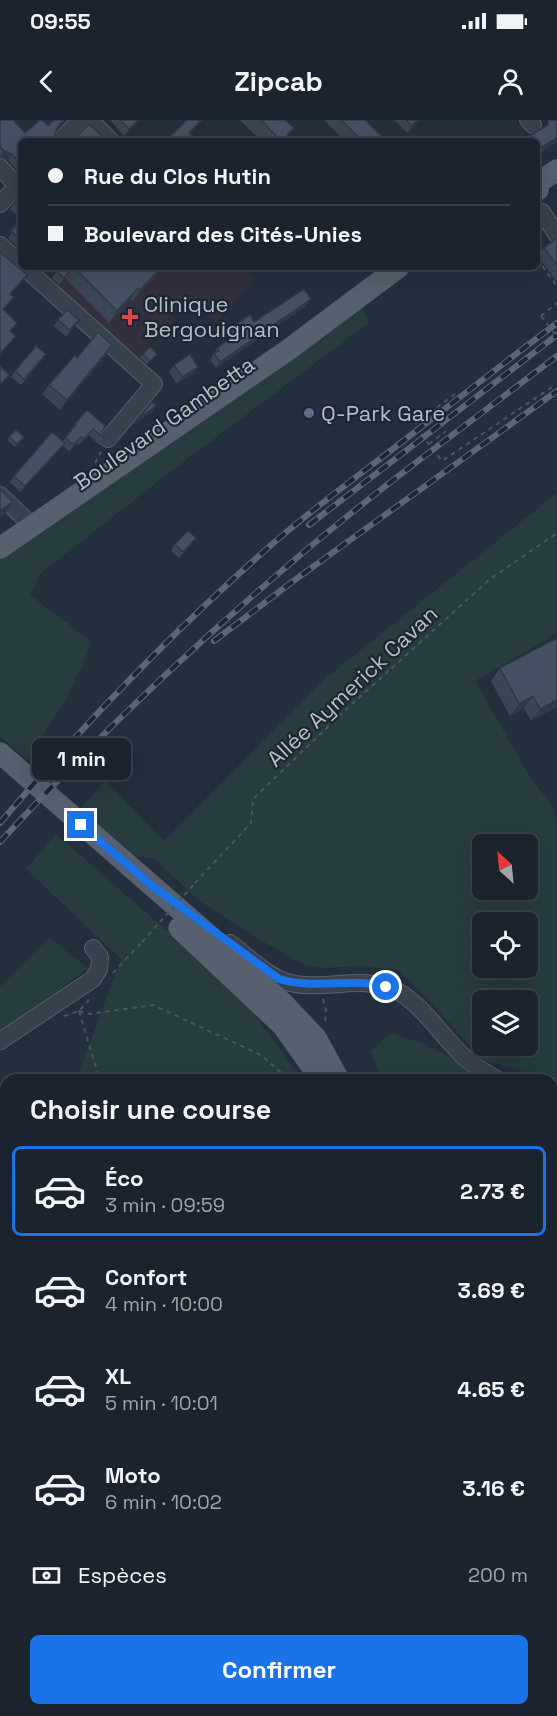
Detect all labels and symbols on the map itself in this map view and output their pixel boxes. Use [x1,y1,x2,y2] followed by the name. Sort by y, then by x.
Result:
[144,290,280,343] place label: Clinique Bergouignan
[121,308,139,326] marker: Clinique Bergouignan
[68,350,260,496] street label: Boulevard Gambetta
[321,399,445,427] place label: Q-Park Gare
[302,406,316,420] marker: Q-Park Gare
[261,600,443,772] street label: Allée Aymerick Cavan
[32,738,130,780] callout: 1 min
[67,811,94,838] route end
[472,834,538,900] north arrow
[372,973,399,1000] route start

